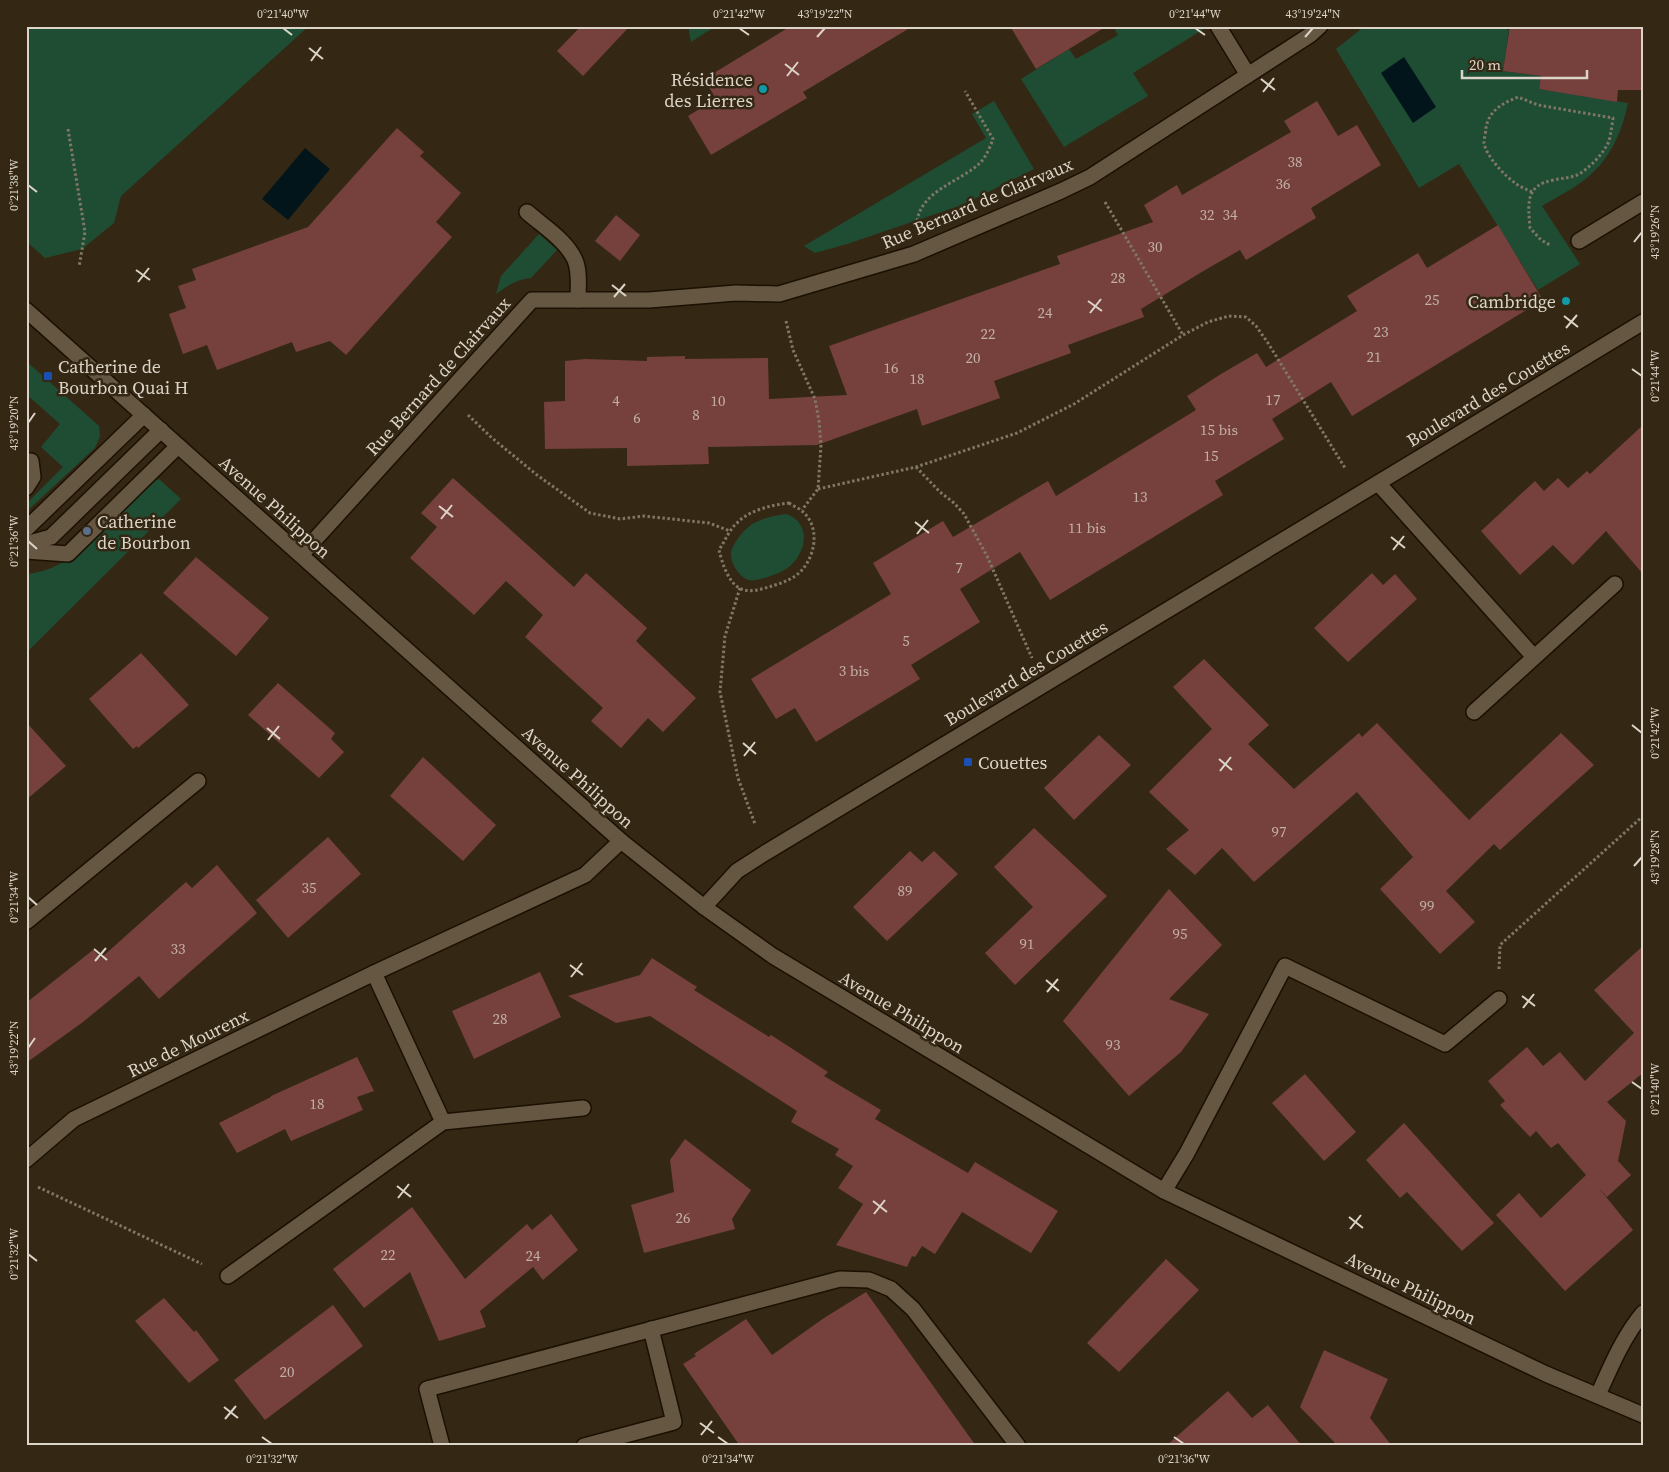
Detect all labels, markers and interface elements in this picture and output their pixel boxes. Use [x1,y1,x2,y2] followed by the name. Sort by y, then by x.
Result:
[257,6,309,22] text: 0°21'40"W
[713,6,765,22] text: 0°21'42"W
[797,6,853,22] text: 43°19'22"N
[1169,6,1221,22] text: 0°21'44"W
[1285,6,1341,22] text: 43°19'24"N
[1462,48,1586,80] scale bar
[1469,54,1501,75] text: 20 m
[664,67,753,113] place label: Résidence des Lierres
[757,83,769,95] marker: Résidence des Lierres
[878,151,1077,255] street label: Rue Bernard de Clairvaux
[1287,151,1303,172] house number: 38
[6,159,22,211] text: 0°21'38"W
[1275,173,1291,194] house number: 36
[1199,204,1215,225] house number: 32
[1222,204,1238,225] house number: 34
[1647,204,1663,260] text: 43°19'26"N
[1147,236,1163,257] house number: 30
[1110,267,1126,288] house number: 28
[1424,289,1440,310] house number: 25
[1468,289,1556,314] place label: Cambridge
[360,291,516,461] street label: Rue Bernard de Clairvaux
[1560,295,1572,307] marker: Cambridge
[1037,302,1053,323] house number: 24
[1373,321,1389,342] house number: 23
[980,323,996,344] house number: 22
[1402,335,1574,453] street label: Boulevard des Couettes
[1366,346,1382,367] house number: 21
[965,347,981,368] house number: 20
[1647,350,1663,402] text: 0°21'44"W
[58,354,188,400] place label: Catherine de Bourbon Quai H
[883,357,899,378] house number: 16
[909,368,925,389] house number: 18
[42,370,54,382] marker: Catherine de Bourbon Quai H
[1265,389,1281,410] house number: 17
[612,390,620,411] house number: 4
[710,390,726,411] house number: 10
[6,395,22,451] text: 43°19'20"N
[692,404,700,425] house number: 8
[633,407,641,428] house number: 6
[1200,419,1238,440] house number: 15 bis
[1203,445,1219,466] house number: 15
[214,450,336,564] street label: Avenue Philippon
[1132,486,1148,507] house number: 13
[97,509,191,555] place label: Catherine de Bourbon
[6,515,22,567] text: 0°21'36"W
[1068,517,1106,538] house number: 11 bis
[81,525,93,537] marker: Catherine de Bourbon
[955,557,963,578] house number: 7
[940,614,1112,732] street label: Boulevard des Couettes
[902,630,910,651] house number: 5
[839,660,869,681] house number: 3 bis
[1647,707,1663,759] text: 0°21'42"W
[517,720,639,834] street label: Avenue Philippon
[978,750,1048,775] place label: Couettes
[962,756,974,768] marker: Couettes
[1271,821,1287,842] house number: 97
[1647,829,1663,885] text: 43°19'28"N
[6,871,22,923] text: 0°21'34"W
[301,877,317,898] house number: 35
[897,880,913,901] house number: 89
[1419,895,1435,916] house number: 99
[1172,923,1188,944] house number: 95
[1019,933,1035,954] house number: 91
[170,938,186,959] house number: 33
[835,965,969,1059] street label: Avenue Philippon
[123,1003,253,1083] street label: Rue de Mourenx
[492,1008,508,1029] house number: 28
[6,1020,22,1076] text: 43°19'22"N
[1105,1034,1121,1055] house number: 93
[1647,1063,1663,1115] text: 0°21'40"W
[309,1093,325,1114] house number: 18
[675,1207,691,1228] house number: 26
[6,1228,22,1280] text: 0°21'32"W
[380,1244,396,1265] house number: 22
[525,1245,541,1266] house number: 24
[1342,1246,1480,1330] street label: Avenue Philippon
[279,1361,295,1382] house number: 20
[246,1451,298,1467] text: 0°21'32"W
[702,1451,754,1467] text: 0°21'34"W
[1158,1451,1210,1467] text: 0°21'36"W

